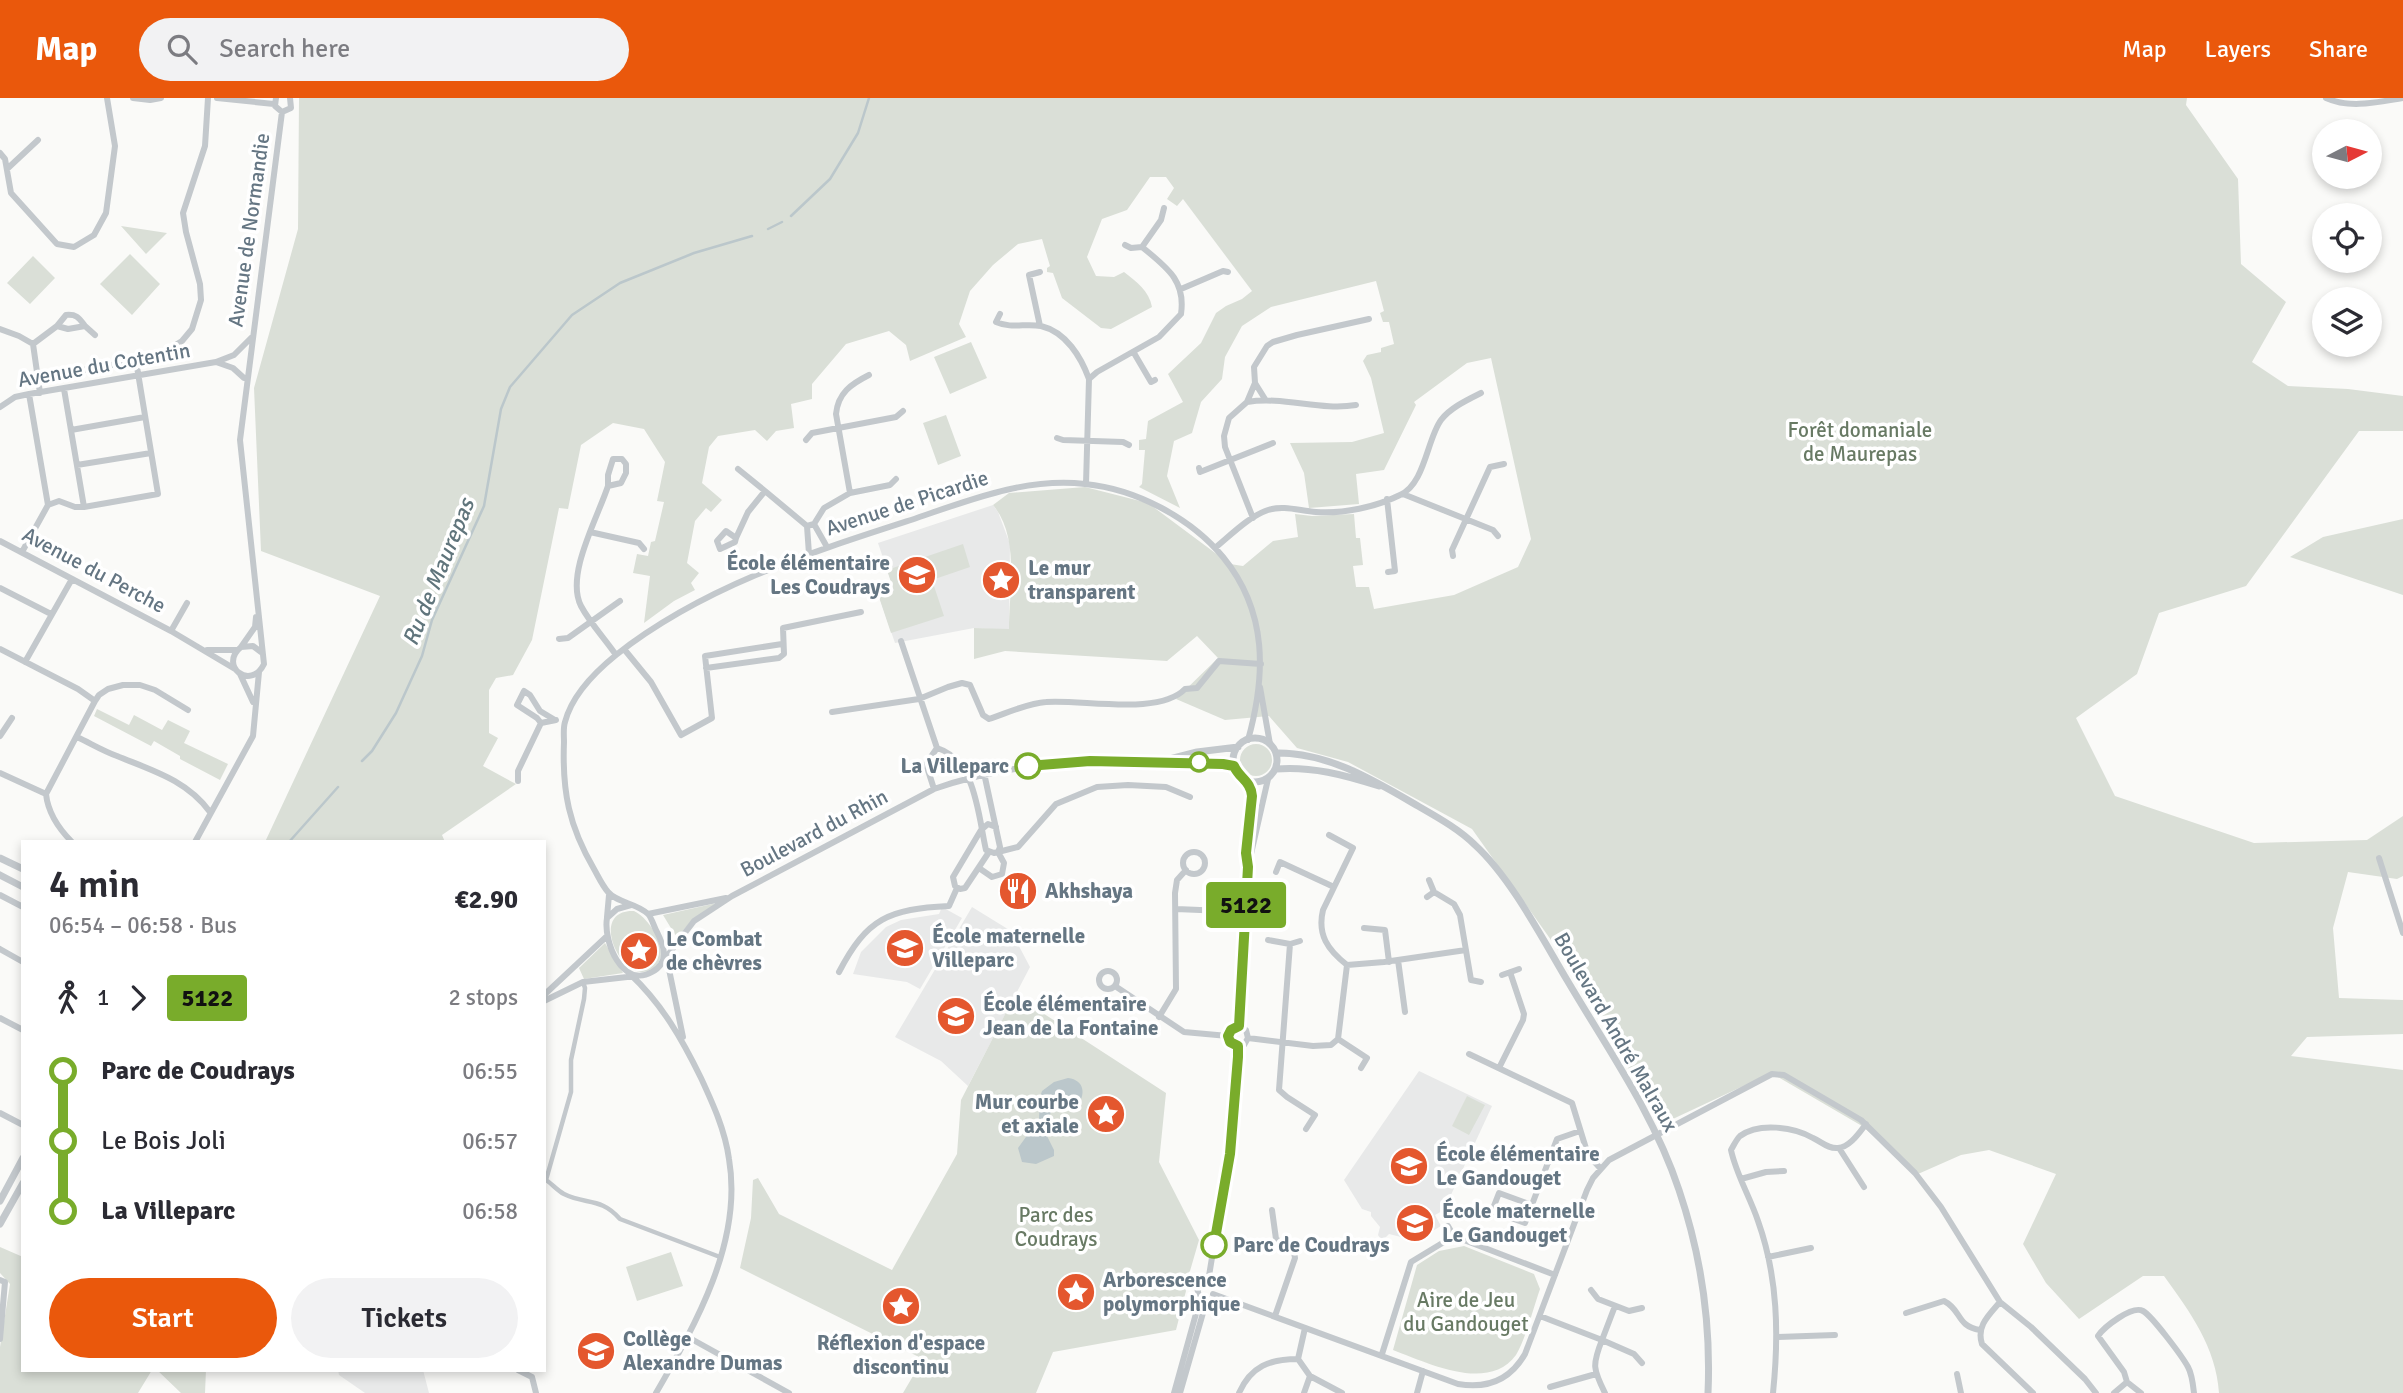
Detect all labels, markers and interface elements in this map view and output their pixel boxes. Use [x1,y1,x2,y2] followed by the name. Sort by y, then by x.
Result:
[139,18,629,81] search box
[35,29,97,70] text: Map
[163,30,201,68] icon: search
[219,33,350,65] text: Search here
[2122,34,2167,64] text: Map
[2205,34,2271,64] text: Layers
[2309,34,2368,64] text: Share
[2312,119,2382,189] north arrow
[2312,119,2382,357] map controls
[223,131,275,329] street label: Avenue de Normandie
[2312,203,2382,273] button: locate
[2312,287,2382,357] button: layers
[16,337,192,393] street label: Avenue du Cotentin
[1788,417,1932,467] park label: Forêt domaniale de Maurepas
[822,464,992,542] street label: Avenue de Picardie
[396,493,482,650] water label: Ru de Maurepas
[18,521,170,619] street label: Avenue du Perche
[726,549,890,600] place label: École élémentaire Les Coudrays
[896,554,938,596] school or university icon: École élémentaire Les Coudrays
[1027,555,1136,605] place label: Le mur transparent
[980,559,1022,601] place icon: Le mur transparent
[1189,752,1209,772] unlabelled marker
[900,753,1009,779] place label: La Villeparc
[1015,753,1041,779] marker: La Villeparc
[736,783,892,883] street label: Boulevard du Rhin
[49,861,140,908] text: 4 min
[997,870,1039,912] restaurant icon: Akhshaya
[1045,878,1133,904] place label: Akhshaya
[1197,882,1295,928] line badge: 5122
[454,884,518,916] text: €2.90
[1220,890,1272,920] text: 5122
[49,911,237,940] text: 06:54 – 06:58 · Bus
[932,922,1085,973] place label: École maternelle Villeparc
[666,926,762,976] place label: Le Combat de chèvres
[884,927,926,969] school or university icon: École maternelle Villeparc
[1548,928,1684,1137] street label: Boulevard André Malraux
[618,930,660,972] place icon: Le Combat de chèvres
[49,979,87,1017] icon: walk
[119,979,157,1017] icon: forward
[97,983,109,1012] text: 1
[181,983,233,1013] text: 5122
[448,983,518,1012] text: 2 stops
[983,990,1158,1041] place label: École élémentaire Jean de la Fontaine
[935,995,977,1037] school or university icon: École élémentaire Jean de la Fontaine
[101,1055,295,1087] text: Parc de Coudrays
[462,1057,518,1086] text: 06:55
[975,1089,1079,1139] place label: Mur courbe et axiale
[1085,1093,1127,1135] place icon: Mur courbe et axiale
[101,1125,226,1157] text: Le Bois Joli
[462,1127,518,1156] text: 06:57
[1436,1140,1600,1191] place label: École élémentaire Le Gandouget
[1388,1145,1430,1187] school or university icon: École élémentaire Le Gandouget
[101,1195,235,1227] text: La Villeparc
[462,1197,518,1226] text: 06:58
[1442,1197,1595,1248] place label: École maternelle Le Gandouget
[1014,1202,1098,1252] park label: Parc des Coudrays
[1394,1202,1436,1244] school or university icon: École maternelle Le Gandouget
[1201,1232,1227,1258] marker: Parc de Coudrays
[1233,1232,1390,1258] place label: Parc de Coudrays
[1103,1267,1240,1317] place label: Arborescence polymorphique
[1055,1271,1097,1313] place icon: Arborescence polymorphique
[49,1278,277,1358] button: Start
[291,1278,518,1358] button: Tickets
[880,1285,922,1327] place icon: Réflexion d'espace discontinu
[1403,1287,1529,1337] park label: Aire de Jeu du Gandouget
[623,1326,782,1376] place label: Collège Alexandre Dumas
[575,1330,617,1372] school or university icon: Collège Alexandre Dumas
[817,1330,985,1380] place label: Réflexion d'espace discontinu

